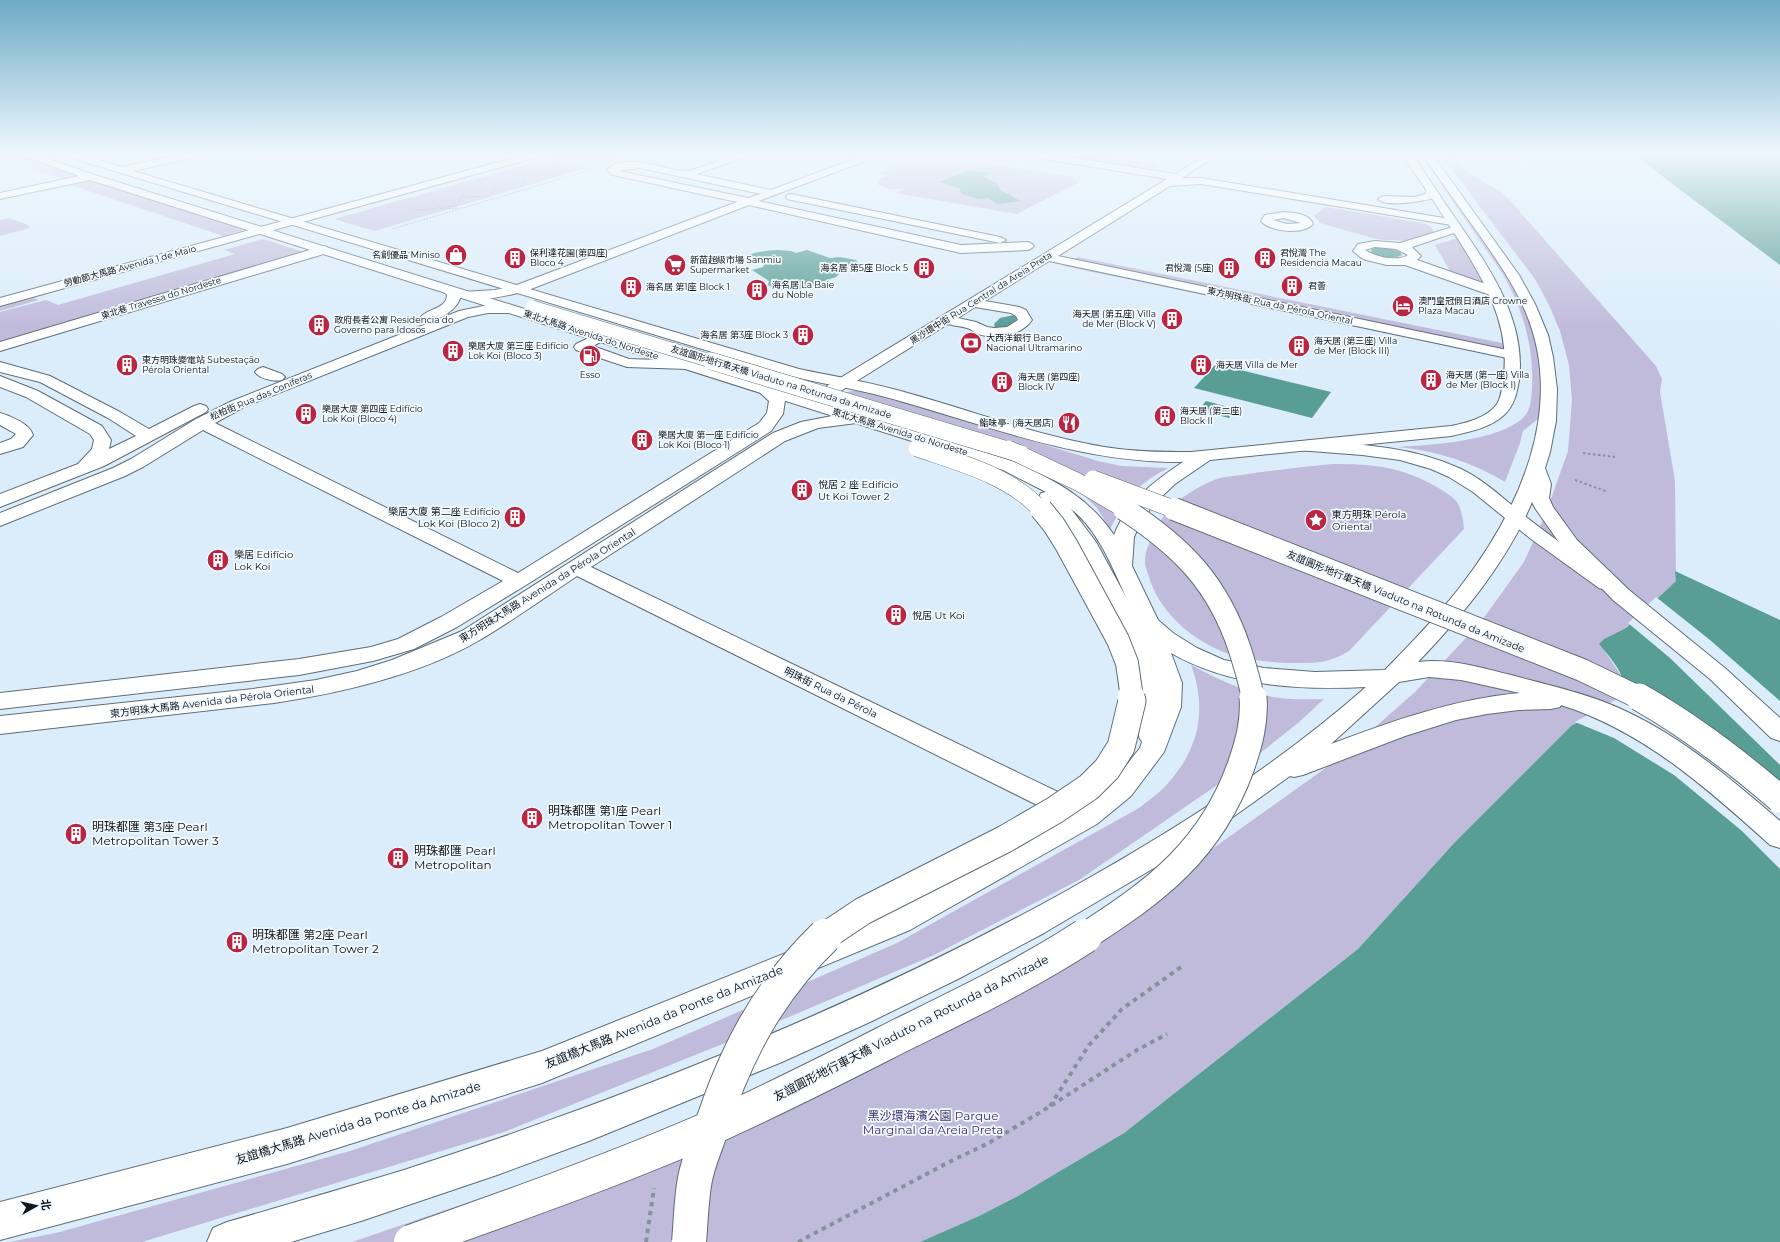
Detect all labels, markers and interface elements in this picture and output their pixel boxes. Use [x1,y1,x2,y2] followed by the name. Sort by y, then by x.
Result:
[63,242,198,288] street label: 勞動節大馬路 Avenida 1 de Maio
[443,242,469,268] shop icon: 名創優品 Miniso
[502,245,528,271] building icon: 保利達花園(第四座) Bloco 4
[1252,245,1278,271] building icon: 君悅灣 The Residencia Macau
[530,247,608,268] place label: 保利達花園(第四座) Bloco 4
[1280,247,1362,268] place label: 君悅灣 The Residencia Macau
[372,249,440,260] place label: 名創優品 Miniso
[908,249,1054,346] street label: 黑沙環中街 Rua Central da Areia Preta
[662,252,688,278] supermarket icon: 新苗超級市場 Sanmiu Supermarket
[690,254,781,275] place label: 新苗超級市場 Sanmiu Supermarket
[911,255,937,281] building icon: 海名居 第5座 Block 5
[1216,255,1242,281] building icon: 君悅灣 (5座)
[821,262,908,273] place label: 海名居 第5座 Block 5
[1165,262,1214,273] place label: 君悅灣 (5座)
[1279,273,1305,299] building icon: 君薈
[100,274,223,321] street label: 東北巷 Travessa do Nordeste
[618,274,644,300] building icon: 海名居 第1座 Block 1
[744,277,770,303] building icon: 海名居 La Baie du Noble
[772,279,835,300] place label: 海名居 La Baie du Noble
[1308,280,1326,291] place label: 君薈
[646,281,730,292] place label: 海名居 第1座 Block 1
[1206,285,1354,326] street label: 東方明珠街 Rua da Pérola Oriental
[1390,293,1416,319] hotel icon: 澳門皇冠假日酒店 Crowne Plaza Macau
[1418,295,1528,316] place label: 澳門皇冠假日酒店 Crowne Plaza Macau
[1159,306,1185,332] building icon: 海天居 (第五座) Villa de Mer (Block V)
[522,307,661,362] street label: 東北大馬路 Avenida do Nordeste
[1073,308,1156,329] place label: 海天居 (第五座) Villa de Mer (Block V)
[306,312,332,338] building icon: 政府長者公寓 Residencia do Governo para Idosos
[334,314,454,335] place label: 政府長者公寓 Residencia do Governo para Idosos
[790,322,816,348] building icon: 海名居 第3座 Block 3
[701,329,788,340] place label: 海名居 第3座 Block 3
[958,330,984,356] bank icon: 大西洋銀行 Banco Nacional Ultramarino
[986,332,1082,353] place label: 大西洋銀行 Banco Nacional Ultramarino
[1286,333,1312,359] building icon: 海天居 (第三座) Villa de Mer (Block III)
[1314,335,1397,356] place label: 海天居 (第三座) Villa de Mer (Block III)
[440,338,466,364] building icon: 樂居大廈 第三座 Edifício Lok Koi (Bloco 3)
[468,340,569,361] place label: 樂居大廈 第三座 Edifício Lok Koi (Bloco 3)
[577,343,603,369] fuel station icon: Esso
[670,343,893,421] street label: 友誼圓形地行車天橋 Viaduto na Rotunda da Amizade
[114,352,140,378] building icon: 東方明珠變電站 Subestação Pérola Oriental
[1188,352,1214,378] building icon: 海天居 Villa de Mer
[142,354,260,375] place label: 東方明珠變電站 Subestação Pérola Oriental
[1216,359,1298,370] place label: 海天居 Villa de Mer
[1418,367,1444,393] building icon: 海天居 (第一座) Villa de Mer (Block I)
[208,369,314,422] street label: 松柏街 Rua das Coníferas
[580,369,601,380] place label: Esso
[989,369,1015,395] building icon: 海天居 (第四座) Block IV
[1446,369,1529,390] place label: 海天居 (第一座) Villa de Mer (Block I)
[1018,371,1080,392] place label: 海天居 (第四座) Block IV
[293,401,319,427] building icon: 樂居大廈 第四座 Edifício Lok Koi (Bloco 4)
[322,403,423,424] place label: 樂居大廈 第四座 Edifício Lok Koi (Bloco 4)
[1152,403,1178,429] building icon: 海天居 (第二座) Block II
[1180,405,1242,426] place label: 海天居 (第二座) Block II
[831,406,970,458] street label: 東北大馬路 Avenida do Nordeste
[1056,410,1082,436] restaurant icon: 鮨味亭- (海天居店)
[979,417,1054,428] place label: 鮨味亭- (海天居店)
[629,427,655,453] building icon: 樂居大廈 第一座 Edifício Lok Koi (Bloco 1)
[658,429,759,450] place label: 樂居大廈 第一座 Edifício Lok Koi (Bloco 1)
[789,477,815,503] building icon: 悅居 2 座 Edifício Ut Koi Tower 2
[818,478,898,503] place label: 悅居 2 座 Edifício Ut Koi Tower 2
[502,504,528,530] building icon: 樂居大廈 第二座 Edifício Lok Koi (Bloco 2)
[388,505,500,530] place label: 樂居大廈 第二座 Edifício Lok Koi (Bloco 2)
[1303,507,1329,533] place icon: 東方明珠 Pérola Oriental
[1332,508,1406,533] place label: 東方明珠 Pérola Oriental
[457,525,638,645] street label: 東方明珠大馬路 Avenida da Pérola Oriental
[205,547,231,573] building icon: 樂居 Edifício Lok Koi
[234,548,293,573] place label: 樂居 Edifício Lok Koi
[1285,548,1527,655] street label: 友誼圓形地行車天橋 Viaduto na Rotunda da Amizade
[883,602,909,628] building icon: 悅居 Ut Koi
[912,609,965,622] place label: 悅居 Ut Koi
[782,664,880,721] street label: 明珠街 Rua da Pérola
[109,683,315,720] street label: 東方明珠大馬路 Avenida da Pérola Oriental
[548,803,672,832] place label: 明珠都匯 第1座 Pearl Metropolitan Tower 1
[519,805,545,831] building icon: 明珠都匯 第1座 Pearl Metropolitan Tower 1
[92,819,219,848] place label: 明珠都匯 第3座 Pearl Metropolitan Tower 3
[63,821,89,847] building icon: 明珠都匯 第3座 Pearl Metropolitan Tower 3
[414,843,496,872] place label: 明珠都匯 Pearl Metropolitan
[385,845,411,871] building icon: 明珠都匯 Pearl Metropolitan
[252,927,379,956] place label: 明珠都匯 第2座 Pearl Metropolitan Tower 2
[224,929,250,955] building icon: 明珠都匯 第2座 Pearl Metropolitan Tower 2
[771,951,1051,1104] street label: 友誼圓形地行車天橋 Viaduto na Rotunda da Amizade
[542,962,785,1071] street label: 友誼橋大馬路 Avenida da Ponte da Amizade
[233,1078,482,1167] street label: 友誼橋大馬路 Avenida da Ponte da Amizade
[863,1108,1003,1137] park label: 黑沙環海濱公園 Parque Marginal da Areia Preta
[16,1186,56,1226] north arrow
[38,1198,54,1211] text: 北

